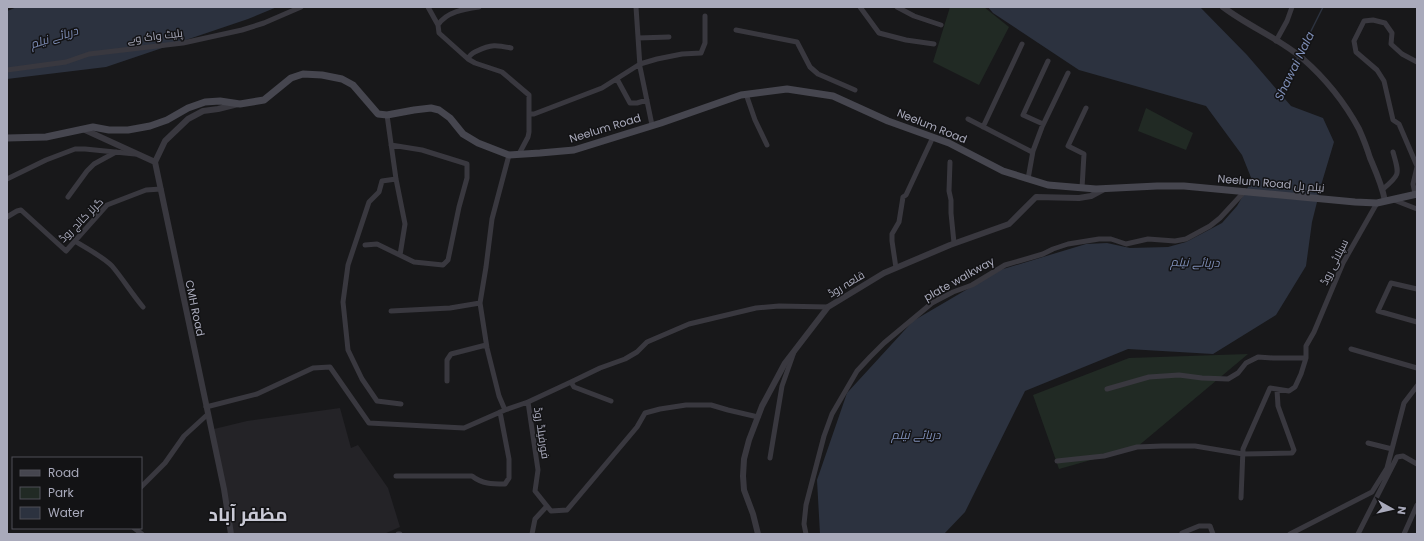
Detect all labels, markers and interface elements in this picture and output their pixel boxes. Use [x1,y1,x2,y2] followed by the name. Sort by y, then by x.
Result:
[27,21,81,53] water label: دریائے نیلم
[126,25,184,47] street label: پلیٹ واک وے
[1270,29,1318,103] water label: Shawai Nala
[895,105,969,147] street label: Neelum Road
[567,110,643,146] street label: Neelum Road
[1217,170,1325,196] street label: Neelum Road نیلم پل
[55,194,107,246] street label: گرلز کالج روڈ
[1316,236,1352,288] street label: سپلائی روڈ
[921,253,998,305] street label: plate walkway
[1169,253,1221,271] water label: دریائے نیلم
[825,267,867,301] street label: قلعہ روڈ
[181,278,209,338] street label: CMH Road
[530,406,554,460] street label: فورفیلڈ روڈ
[890,426,942,443] water label: دریائے نیلم
[12,457,142,529] legend
[48,464,79,481] text: Road
[48,484,75,501] text: Park
[1372,489,1412,529] north arrow
[208,501,288,528] district label: مظفر آباد
[48,504,85,521] text: Water
[1393,505,1410,516] text: N

